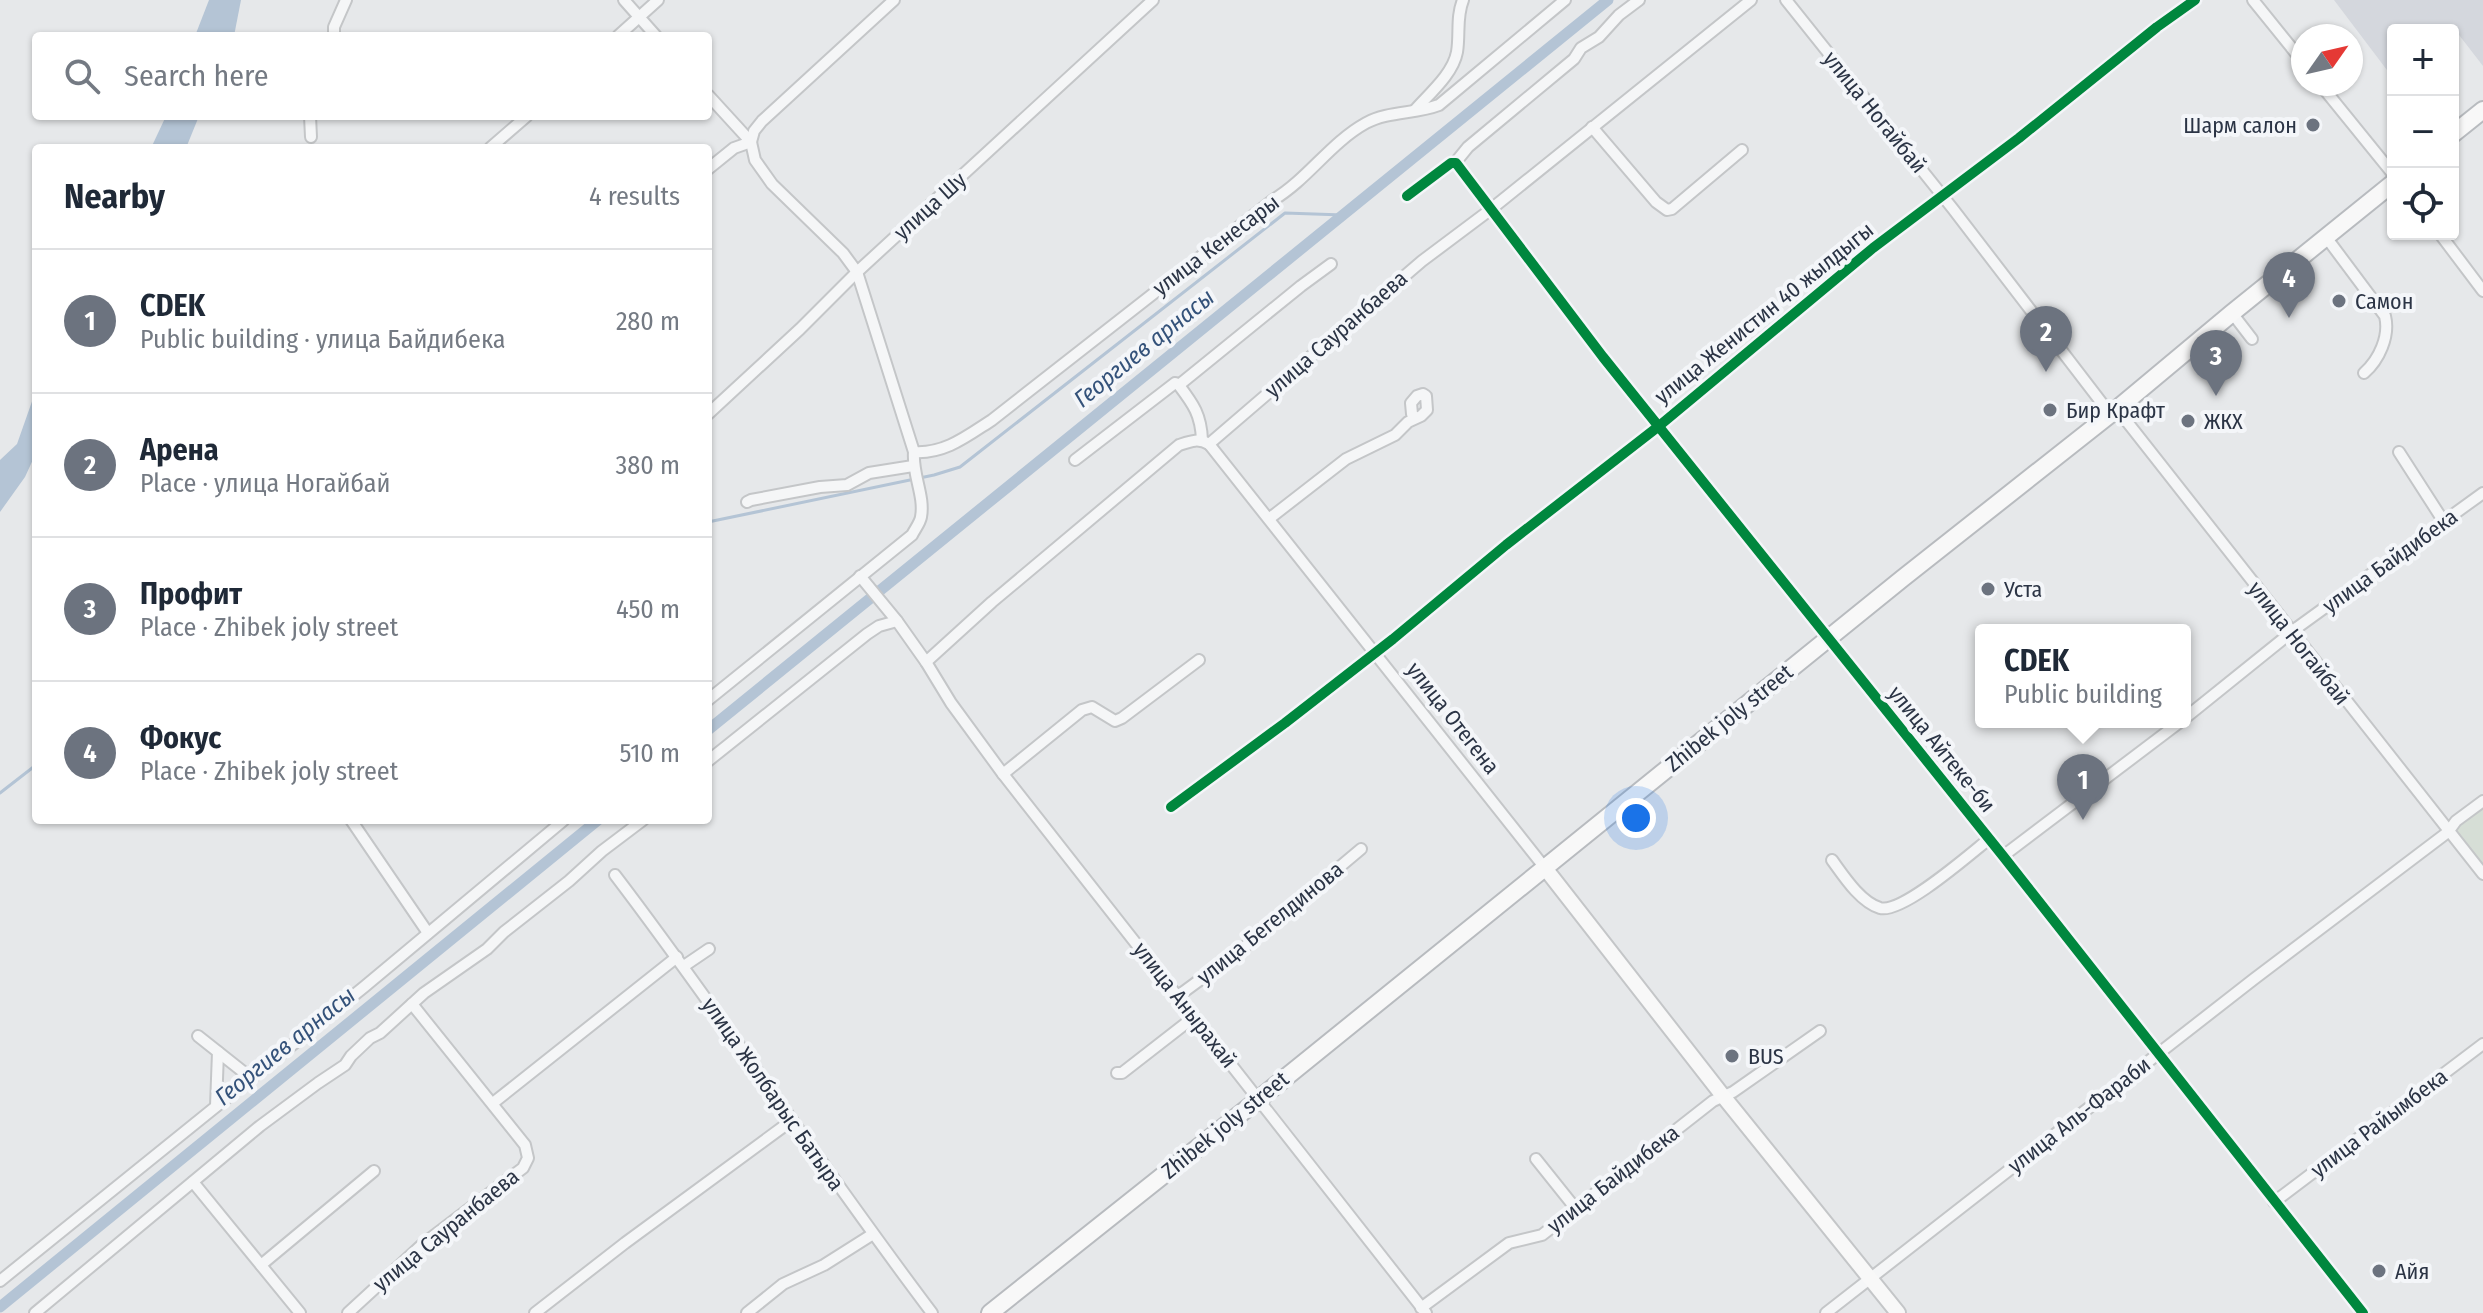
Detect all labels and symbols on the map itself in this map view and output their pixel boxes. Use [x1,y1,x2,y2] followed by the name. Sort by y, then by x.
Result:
[2291,24,2363,96] north arrow
[1818,45,1932,179] street label: улица Ногайбай
[2183,112,2297,139] place label: Шарм салон
[2304,116,2322,134] marker: Шарм салон
[888,166,972,246] street label: улица Шу
[1147,189,1285,301] street label: улица Кенесары
[1649,216,1879,410] street label: улица Женистин 40 жылдыгы
[2263,252,2315,318] pin: 4
[1259,265,1413,403] street label: улица Сауранбаева
[1068,283,1220,413] water label: Георгиев арнасы
[2355,288,2413,315] place label: Самон
[2330,292,2348,310] marker: Самон
[2020,306,2072,372] pin: 2
[2190,330,2242,396] pin: 3
[2066,397,2165,424] place label: Бир Крафт
[2041,401,2059,419] marker: Бир Крафт
[2204,408,2243,435] place label: ЖКХ
[2179,412,2197,430] marker: ЖКХ
[2317,503,2463,619] street label: улица Байдибека
[2003,576,2042,603] place label: Уста
[2242,576,2356,710] street label: улица Ногайбай
[1979,580,1997,598] marker: Уста
[1401,657,1505,779] street label: улица Отегена
[1660,658,1799,778] street label: Zhibek joly street
[1883,680,2001,818] street label: улица Айтеке-би
[2057,754,2109,820] pin: 1
[1616,798,1656,838] your location
[1191,856,1349,990] street label: улица Бегелдинова
[1127,937,1243,1073] street label: улица Анырахай
[209,981,361,1111] water label: Георгиев арнасы
[696,992,850,1196] street label: улица Жолбарыс Батыра
[1748,1043,1784,1070] place label: BUS
[1723,1047,1741,1065] marker: BUS
[2002,1051,2156,1179] street label: улица Аль-Фараби
[2305,1063,2453,1183] street label: улица Райымбека
[1156,1065,1295,1185] street label: Zhibek joly street
[1541,1119,1685,1239] street label: улица Байдибека
[368,1163,524,1297] street label: улица Сауранбаева
[2395,1258,2429,1285] place label: Айя
[2370,1262,2388,1280] marker: Айя

